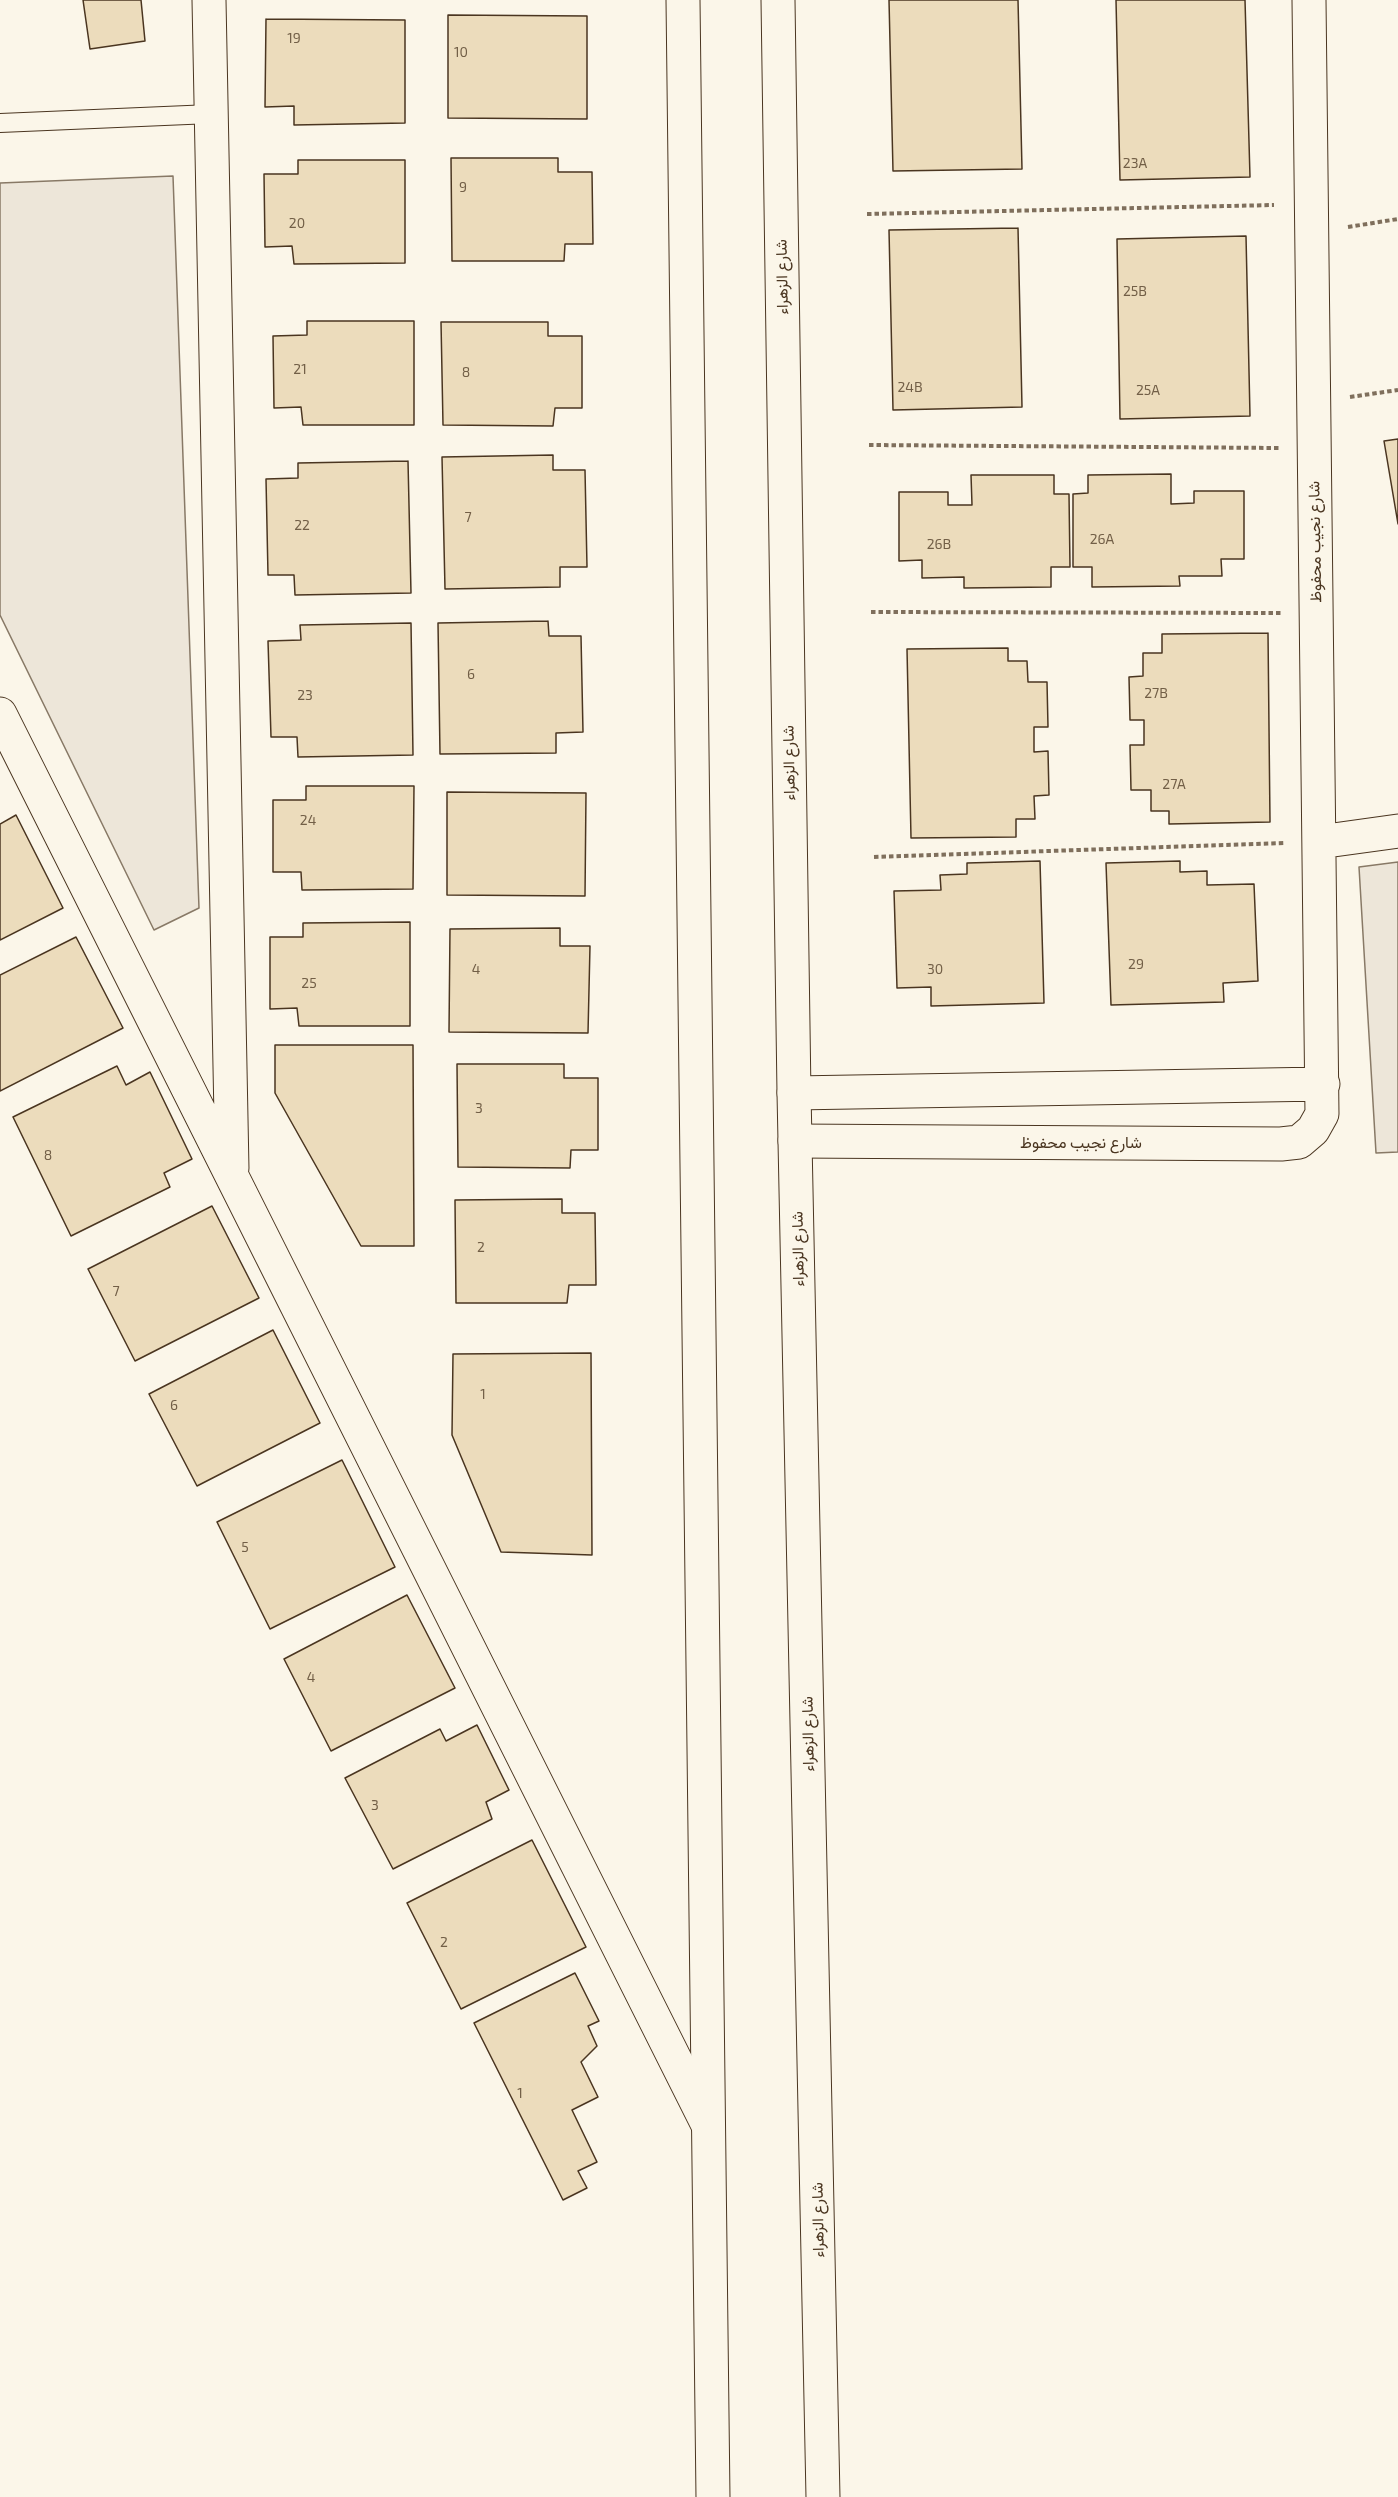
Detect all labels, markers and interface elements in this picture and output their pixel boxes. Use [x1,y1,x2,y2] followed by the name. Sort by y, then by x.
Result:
[287,30,301,46] house number: 19
[454,44,468,60] house number: 10
[1123,155,1147,171] house number: 23A
[459,179,467,195] house number: 9
[289,215,305,231] house number: 20
[772,239,792,315] street label: شارع الزهراء
[1123,283,1147,299] house number: 25B
[293,361,307,377] house number: 21
[462,364,470,380] house number: 8
[897,379,923,395] house number: 24B
[1136,382,1160,398] house number: 25A
[1304,481,1326,603] street label: شارع نجيب محفوظ
[464,509,472,525] house number: 7
[294,517,310,533] house number: 22
[1090,531,1114,547] house number: 26A
[927,536,951,552] house number: 26B
[467,666,475,682] house number: 6
[1144,685,1168,701] house number: 27B
[297,687,313,703] house number: 23
[779,725,799,801] street label: شارع الزهراء
[1162,776,1186,792] house number: 27A
[300,812,316,828] house number: 24
[1128,956,1144,972] house number: 29
[472,961,480,977] house number: 4
[927,961,943,977] house number: 30
[301,975,317,991] house number: 25
[475,1100,483,1116] house number: 3
[1020,1133,1142,1153] street label: شارع نجيب محفوظ
[44,1147,52,1163] house number: 8
[788,1211,808,1287] street label: شارع الزهراء
[477,1239,485,1255] house number: 2
[112,1283,120,1299] house number: 7
[480,1386,486,1402] house number: 1
[170,1397,178,1413] house number: 6
[241,1539,249,1555] house number: 5
[307,1669,315,1685] house number: 4
[798,1696,818,1772] street label: شارع الزهراء
[371,1797,379,1813] house number: 3
[440,1934,448,1950] house number: 2
[517,2085,523,2101] house number: 1
[808,2182,828,2258] street label: شارع الزهراء

